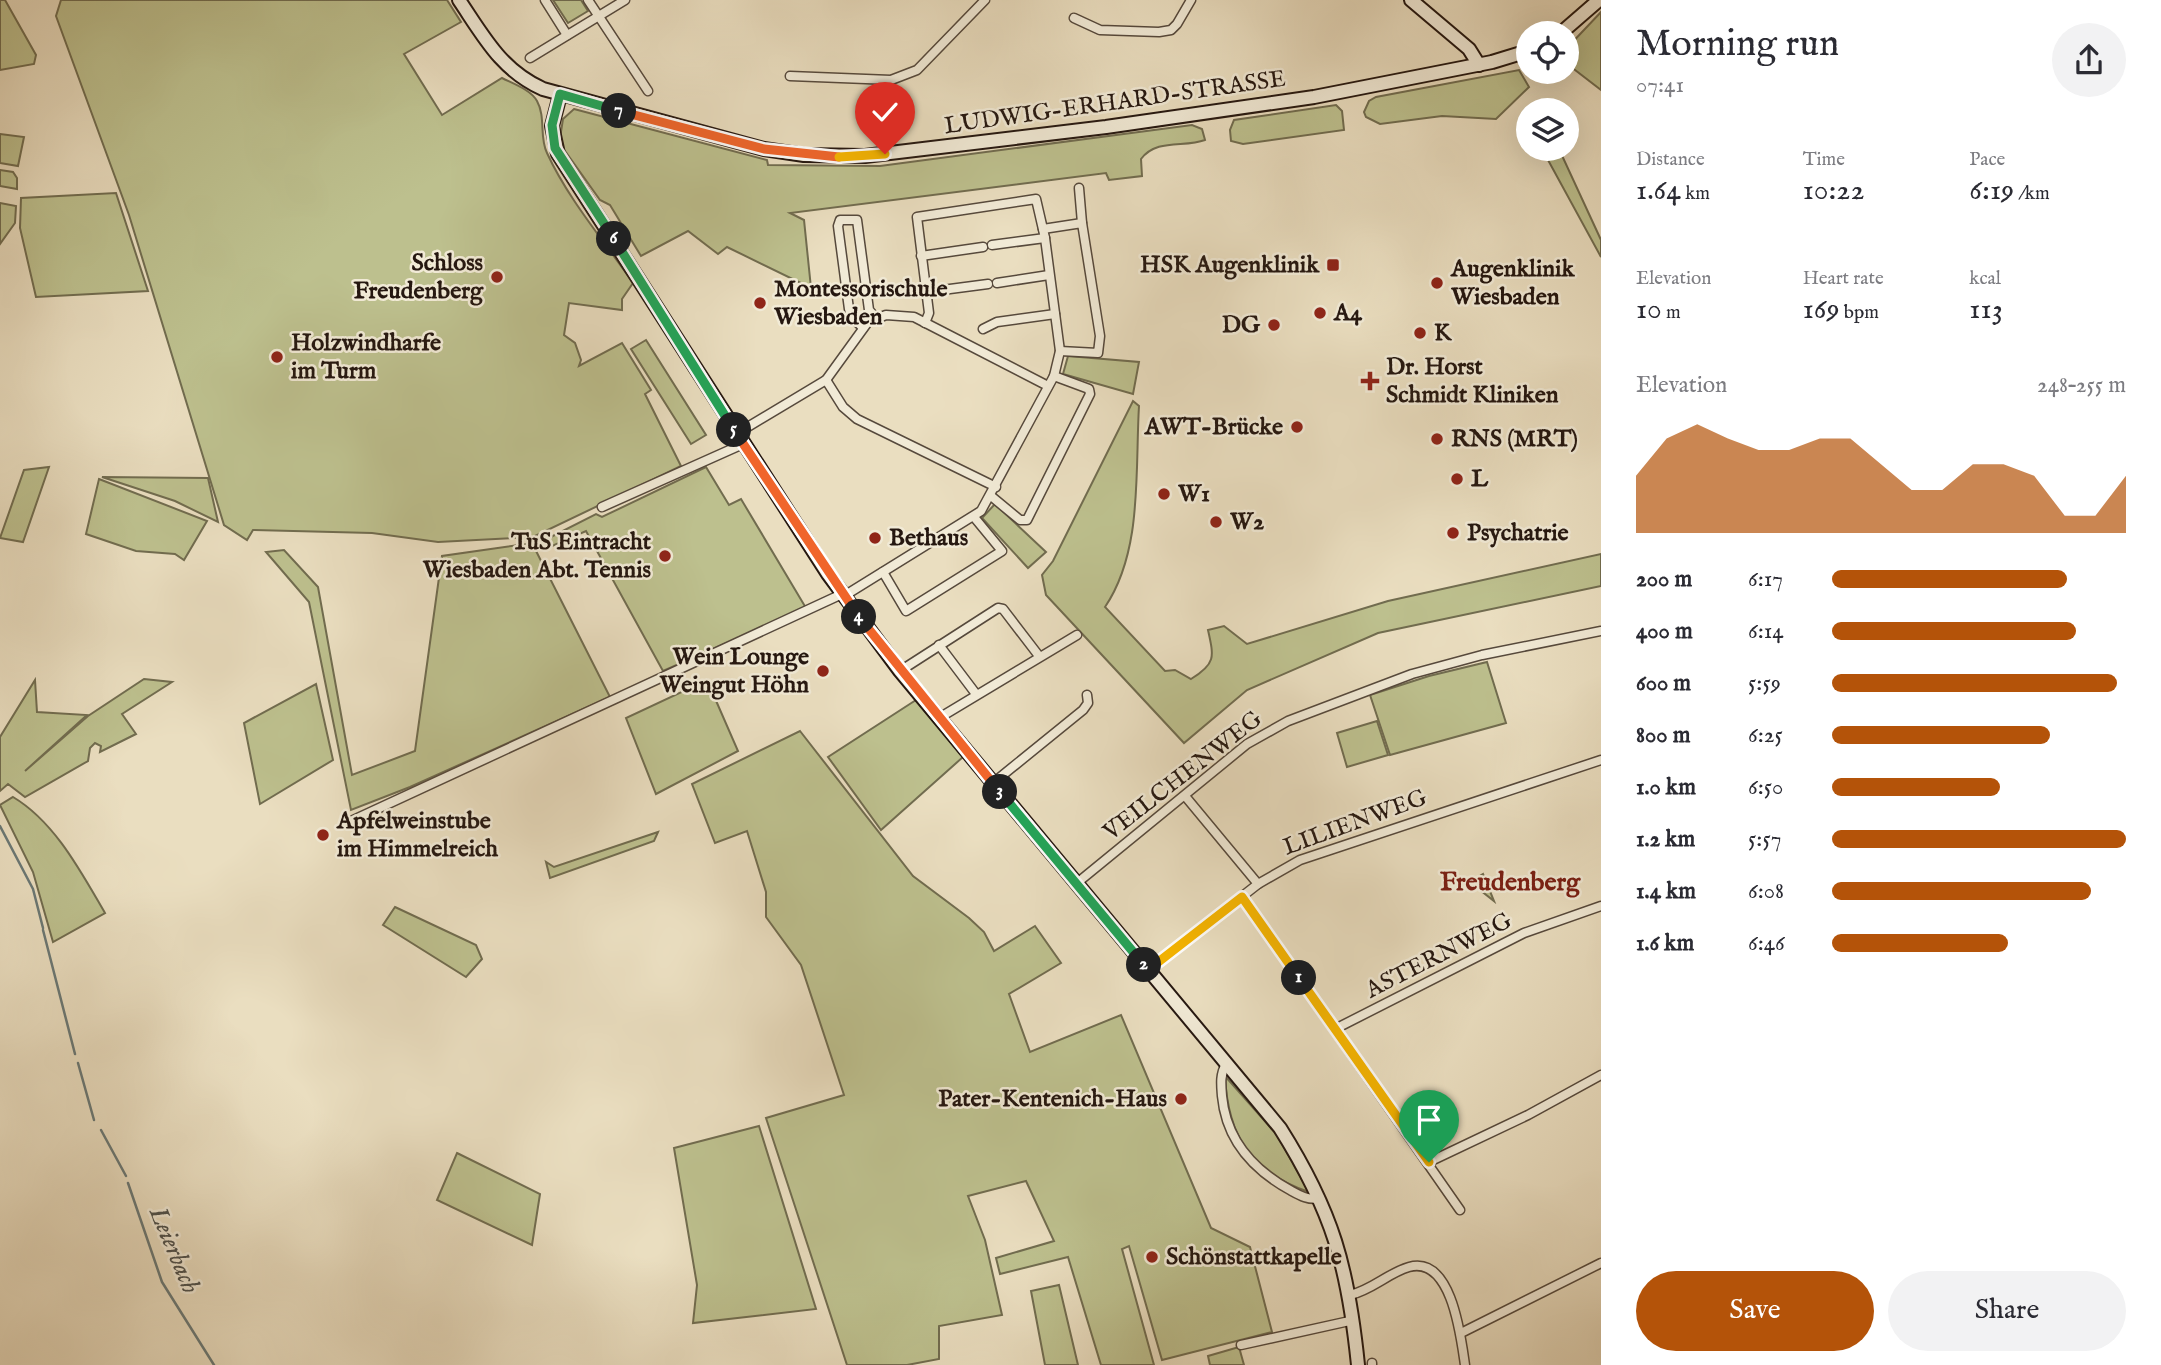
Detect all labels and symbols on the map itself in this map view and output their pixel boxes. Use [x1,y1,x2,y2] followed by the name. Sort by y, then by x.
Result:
[942,64,1288,142] street label: LUDWIG-ERHARD-STRASSE
[855,82,915,154] pin
[602,94,636,128] pin: 7
[596,222,632,256] pin: 6
[354,248,484,307] place label: Schloss Freudenberg
[1140,250,1320,281] place label: HSK Augenklinik
[1450,254,1576,313] place label: Augenklinik Wiesbaden
[1325,257,1341,273] marker: HSK Augenklinik
[489,269,505,285] marker: Schloss Freudenberg
[773,274,947,333] place label: Montessorischule Wiesbaden
[1429,275,1445,291] marker: Augenklinik Wiesbaden
[752,295,768,311] marker: Montessorischule Wiesbaden
[1333,298,1363,329] place label: A4
[1312,305,1328,321] marker: A4
[1222,310,1261,341] place label: DG
[1266,317,1282,333] marker: DG
[1434,318,1453,349] place label: K
[1412,325,1428,341] marker: K
[291,328,441,387] place label: Holzwindharfe im Turm
[269,349,285,365] marker: Holzwindharfe im Turm
[1386,352,1559,411] place label: Dr. Horst Schmidt Kliniken
[1360,371,1380,391] marker: Dr. Horst Schmidt Kliniken
[716,412,752,448] pin: 5
[1144,412,1283,443] place label: AWT-Brücke
[1289,419,1305,435] marker: AWT-Brücke
[1451,424,1578,455] place label: RNS (MRT)
[1429,431,1445,447] marker: RNS (MRT)
[1471,464,1489,495] place label: L
[1449,471,1465,487] marker: L
[1177,479,1210,510] place label: W1
[1156,486,1172,502] marker: W1
[1229,507,1264,538] place label: W2
[1208,514,1224,530] marker: W2
[1467,518,1569,549] place label: Psychatrie
[889,523,969,554] place label: Bethaus
[1445,525,1461,541] marker: Psychatrie
[422,527,652,586] place label: TuS Eintracht Wiesbaden Abt. Tennis
[867,530,883,546] marker: Bethaus
[657,548,673,564] marker: TuS Eintracht Wiesbaden Abt. Tennis
[842,600,876,634] pin: 4
[659,642,809,701] place label: Wein Lounge Weingut Höhn
[815,663,831,679] marker: Wein Lounge Weingut Höhn
[1096,704,1269,848] street label: VEILCHENWEG
[982,774,1018,810] pin: 3
[1279,783,1431,863] street label: LILIENWEG
[336,806,498,865] place label: Apfelweinstube im Himmelreich
[315,827,331,843] marker: Apfelweinstube im Himmelreich
[1440,866,1581,899] district label: Freudenberg
[1360,906,1517,1007] street label: ASTERNWEG
[1126,948,1162,982] pin: 2
[1282,960,1316,996] pin: 1
[938,1084,1168,1115] place label: Pater-Kentenich-Haus
[1399,1090,1459,1162] pin
[1173,1091,1189,1107] marker: Pater-Kentenich-Haus
[141,1201,207,1298] water label: Leierbach
[1166,1242,1342,1273] place label: Schönstattkapelle
[1144,1249,1160,1265] marker: Schönstattkapelle

